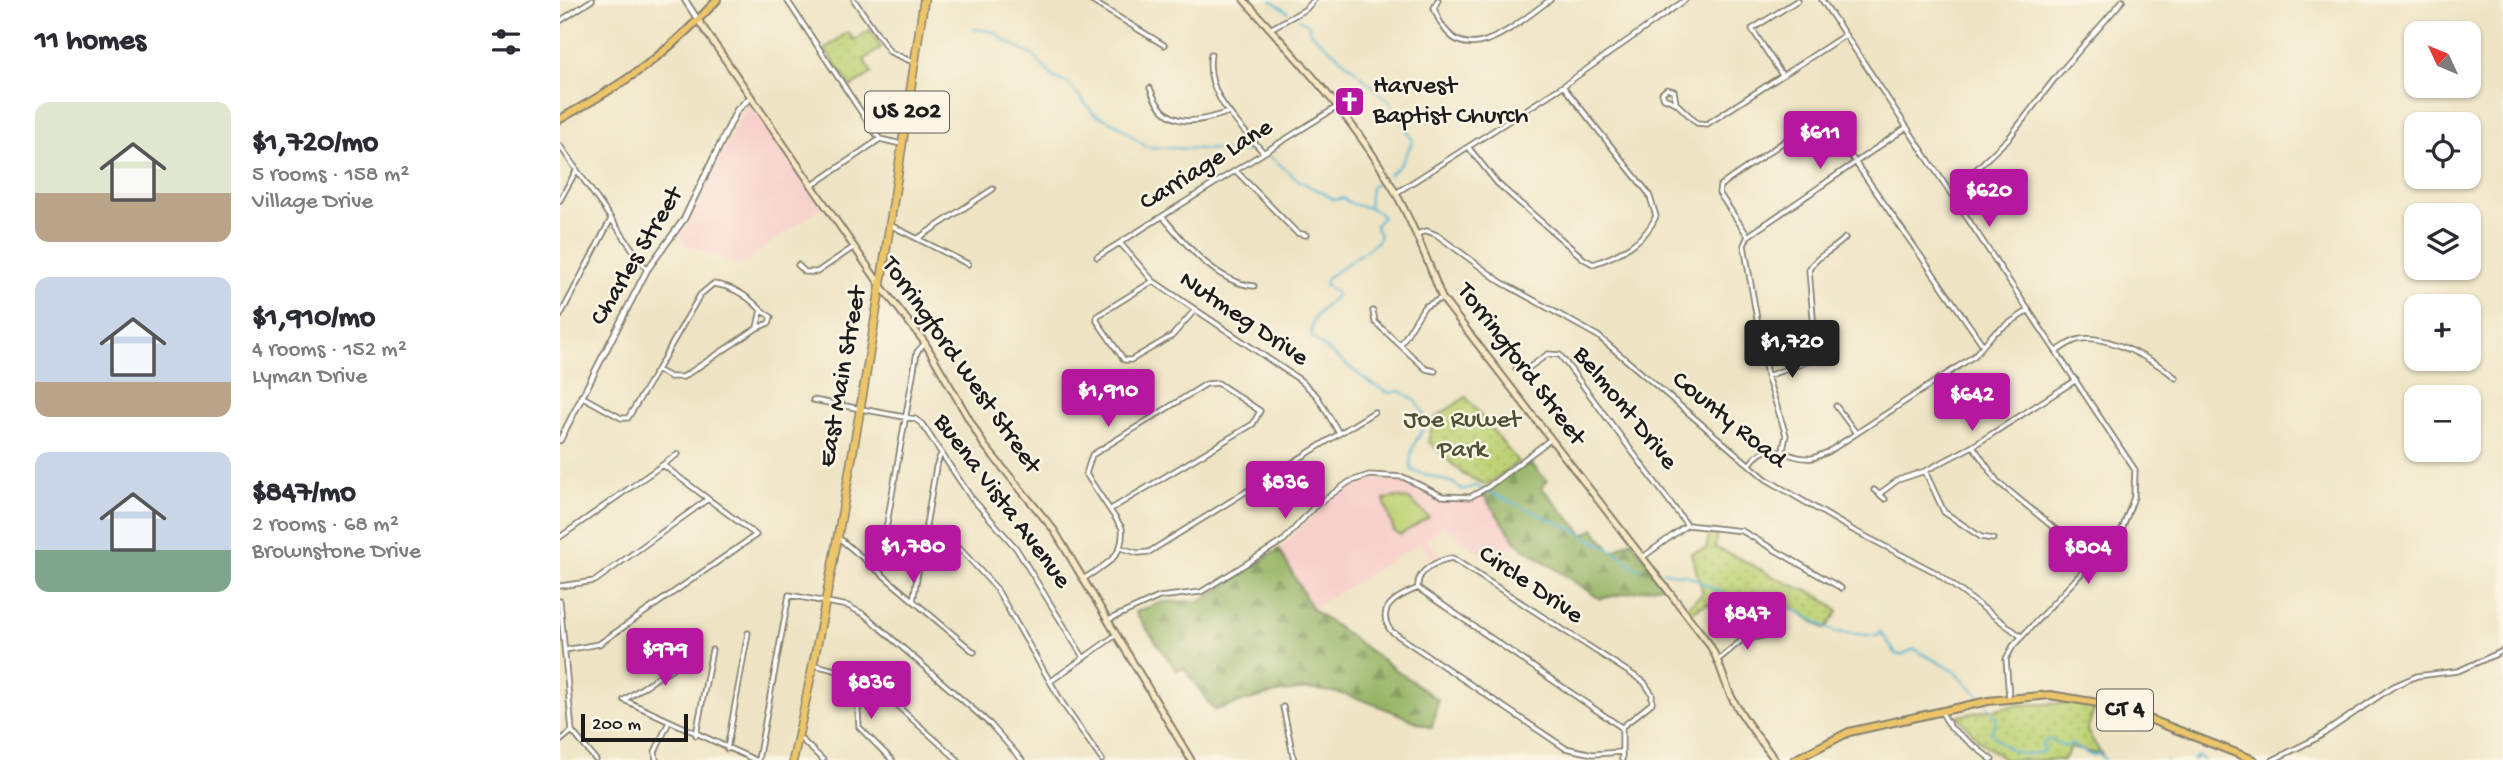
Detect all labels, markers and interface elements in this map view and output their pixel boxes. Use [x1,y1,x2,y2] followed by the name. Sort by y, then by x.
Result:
[2404,21,2482,98] north arrow
[2404,21,2481,462] map controls
[487,23,525,61] icon: filters
[35,25,146,60] text: 11 homes
[1372,72,1528,133] place label: Harvest Baptist Church
[1333,85,1367,119] church icon: Harvest Baptist Church
[865,92,949,132] road number: US 202
[1779,111,1861,171] pin: $611
[2404,112,2481,189] button: locate
[1135,113,1280,219] street label: Carriage Lane
[1800,120,1840,147] text: $611
[252,127,378,162] text: $1,720/mo
[91,130,175,214] icon: home
[252,162,409,189] text: 5 rooms · 158 m²
[1948,170,2030,229] pin: $620
[1966,178,2012,205] text: $620
[585,180,693,332] street label: Charles Street
[252,189,373,216] text: Village Drive
[2404,203,2481,280] button: layers
[872,250,1048,482] street label: Torringford West Street
[1172,265,1314,375] street label: Nutmeg Drive
[1447,276,1593,455] street label: Torringford Street
[813,282,876,470] street label: East Main Street
[2404,294,2481,371] button: +
[252,302,375,337] text: $1,910/mo
[91,305,175,389] icon: home
[1735,320,1849,380] pin: $1,720
[1760,329,1824,356] text: $1,720
[252,337,407,364] text: 4 rooms · 152 m²
[1564,340,1684,478] street label: Belmont Drive
[252,364,367,391] text: Lyman Drive
[1664,365,1793,478] street label: County Road
[1051,370,1165,429] pin: $1,910
[1931,374,2013,433] pin: $642
[1078,378,1138,405] text: $1,910
[1950,382,1994,409] text: $642
[2404,385,2481,462] button: −
[1404,406,1523,467] park label: Joe Ruwet Park
[925,408,1077,596] street label: Buena Vista Avenue
[1244,462,1326,521] pin: $836
[1262,470,1308,497] text: $836
[252,477,356,512] text: $847/mo
[91,480,175,564] icon: home
[252,512,399,539] text: 2 rooms · 68 m²
[856,526,970,585] pin: $1,780
[2047,526,2129,586] pin: $804
[881,534,945,561] text: $1,780
[2065,535,2111,562] text: $804
[252,539,421,566] text: Brownstone Drive
[1472,540,1589,633] street label: Circle Drive
[1706,592,1788,652] pin: $847
[1724,601,1770,628] text: $847
[624,628,706,688] pin: $979
[642,637,688,664] text: $979
[830,662,912,721] pin: $836
[848,670,894,697] text: $836
[2097,690,2153,730] road number: CT 4
[581,711,688,743] scale bar
[592,714,641,737] text: 200 m

